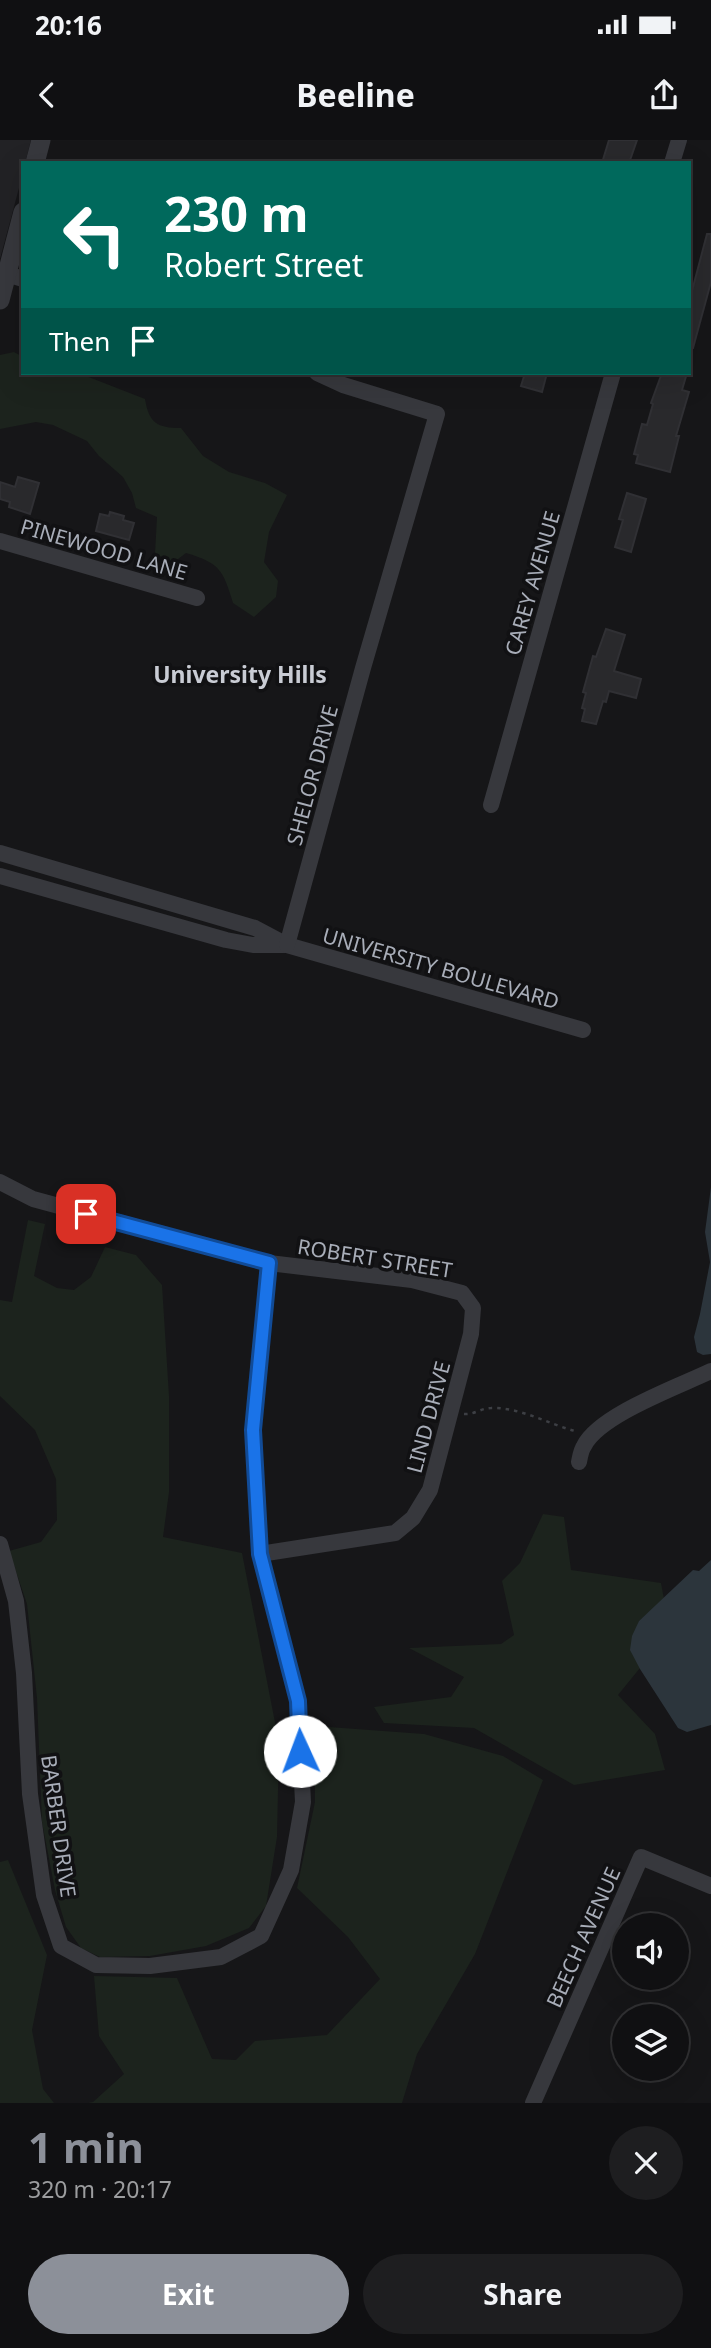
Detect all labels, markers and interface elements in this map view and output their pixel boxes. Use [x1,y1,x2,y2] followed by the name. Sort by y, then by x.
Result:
[35,7,102,43] text: 20:16
[296,73,415,116] text: Beeline
[28,76,66,114] icon: back
[645,76,683,114] icon: share
[164,180,309,246] text: 230 m
[49,189,140,280] icon: left
[164,243,363,286] text: Robert Street
[124,322,162,360] icon: arrive
[49,323,110,359] text: Then
[498,508,566,658] street label: CAREY AVENUE
[17,512,191,586] street label: PINEWOOD LANE
[153,658,327,690] district label: University Hills
[280,702,344,848] street label: SHELOR DRIVE
[319,921,563,1015] street label: UNIVERSITY BOULEVARD
[56,1184,116,1244] pin
[67,1195,105,1233] icon: arrive
[296,1232,455,1284] street label: ROBERT STREET
[400,1358,456,1476] street label: LIND DRIVE
[263,1714,337,1788] position arrow
[35,1753,83,1899] street label: BARBER DRIVE
[539,1862,627,2012] street label: BEECH AVENUE
[612,1913,689,2081] map controls
[612,1913,689,1990] button: sound
[612,2004,689,2081] button: layers
[28,2118,144,2175] text: 1 min
[609,2126,683,2200] button: close
[28,2173,172,2205] text: 320 m · 20:17
[28,2254,349,2334] button: Exit
[363,2254,683,2334] button: Share

